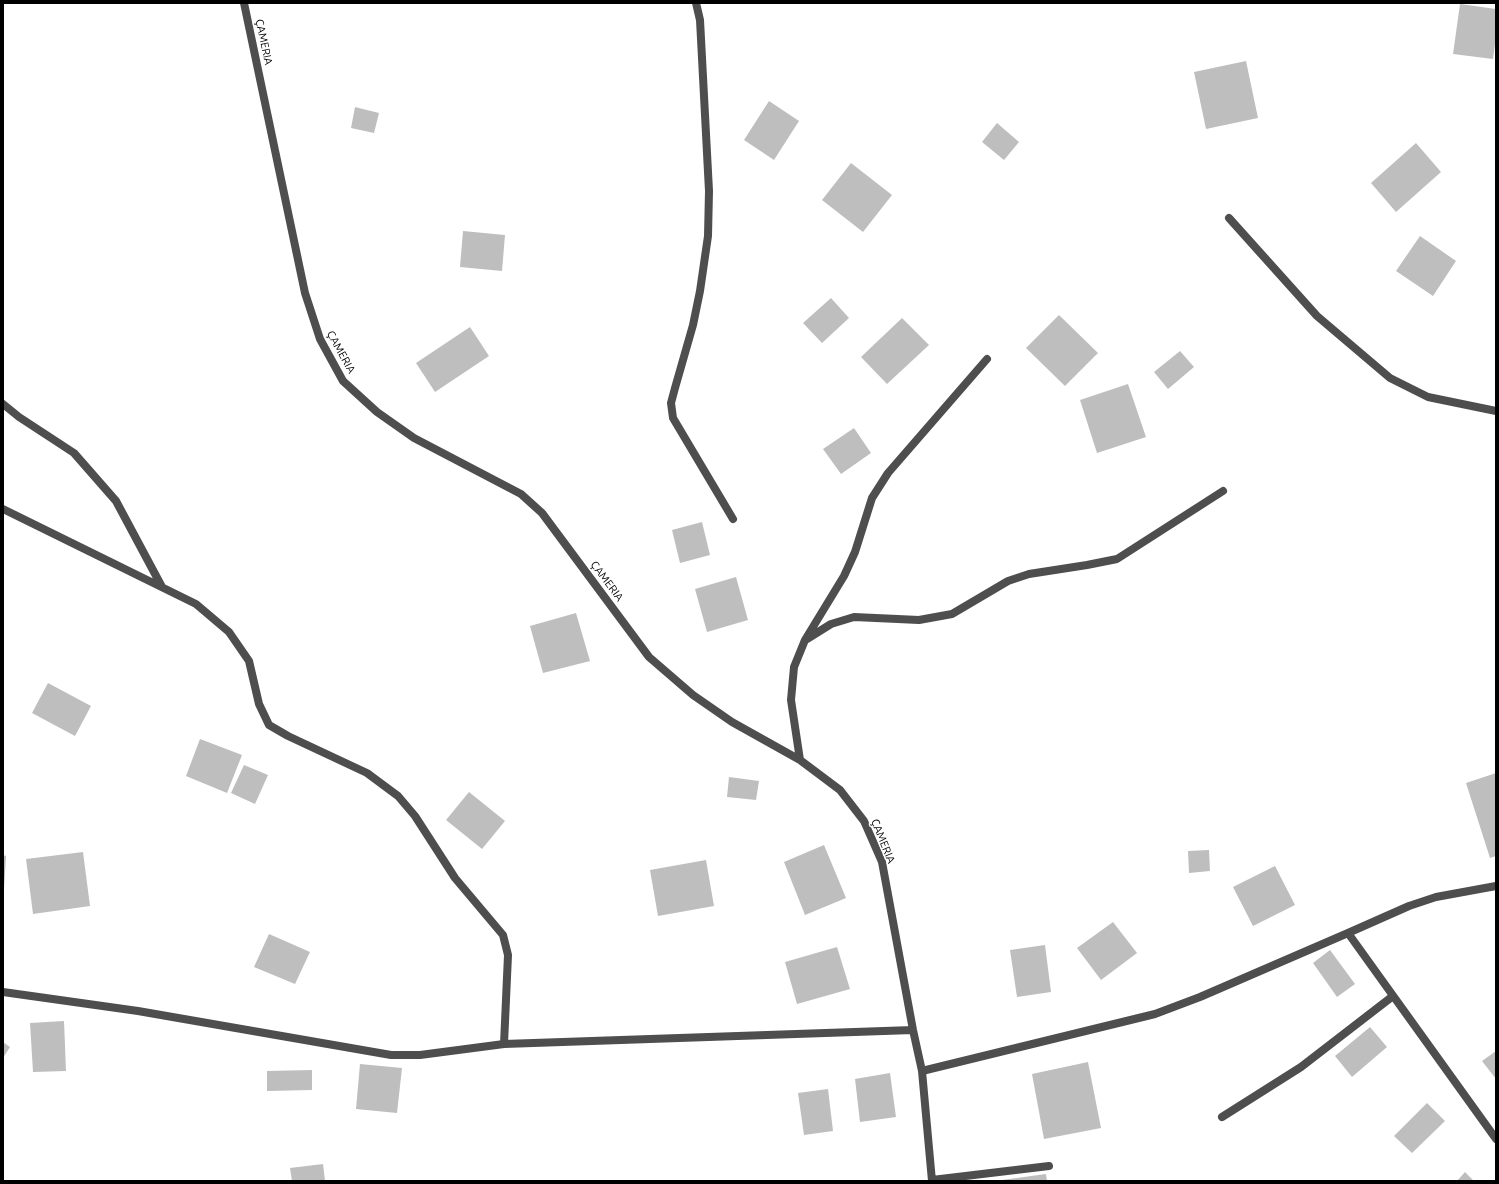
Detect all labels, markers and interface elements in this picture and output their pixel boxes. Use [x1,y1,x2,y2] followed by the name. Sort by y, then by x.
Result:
[253,18,275,66] street label: ÇAMERIA
[324,328,358,376] street label: ÇAMERIA
[588,558,626,604] street label: ÇAMERIA
[868,817,898,865] street label: ÇAMERIA

